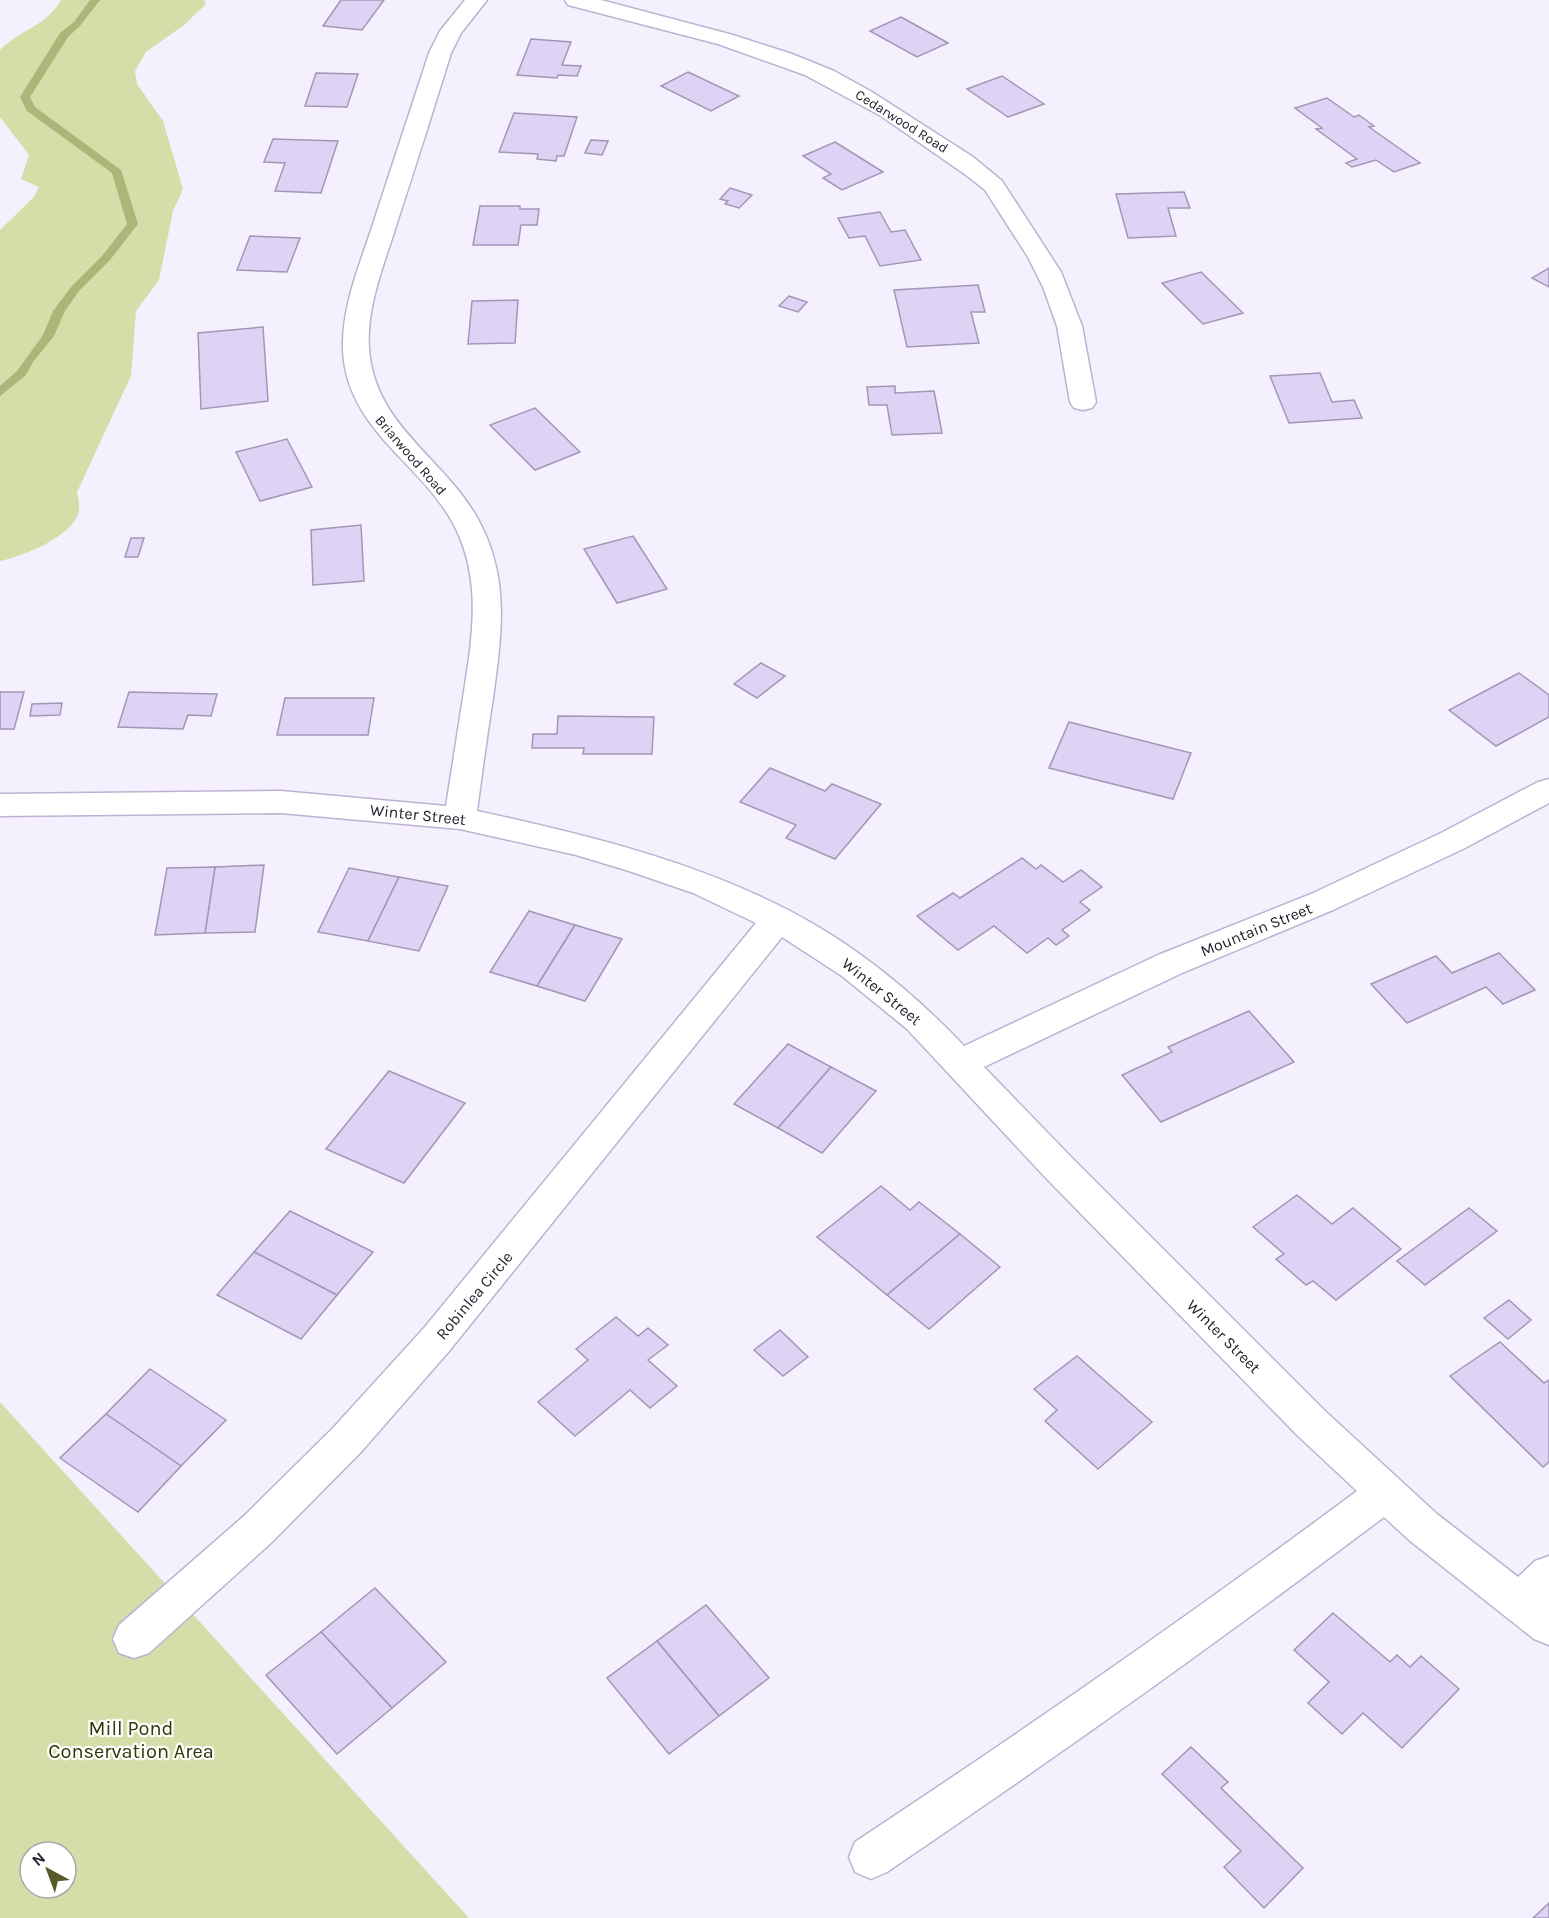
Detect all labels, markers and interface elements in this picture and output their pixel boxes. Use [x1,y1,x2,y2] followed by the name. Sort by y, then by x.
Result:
[852,86,951,157] street label: Cedarwood Road
[371,412,450,499] street label: Briarwood Road
[369,800,467,829] street label: Winter Street
[1198,898,1315,960] street label: Mountain Street
[838,954,925,1029] street label: Winter Street
[432,1247,517,1343] street label: Robinlea Circle
[1183,1296,1264,1377] street label: Winter Street
[48,1717,214,1763] park label: Mill Pond Conservation Area
[18,1840,78,1900] north arrow
[28,1848,49,1870] text: N

